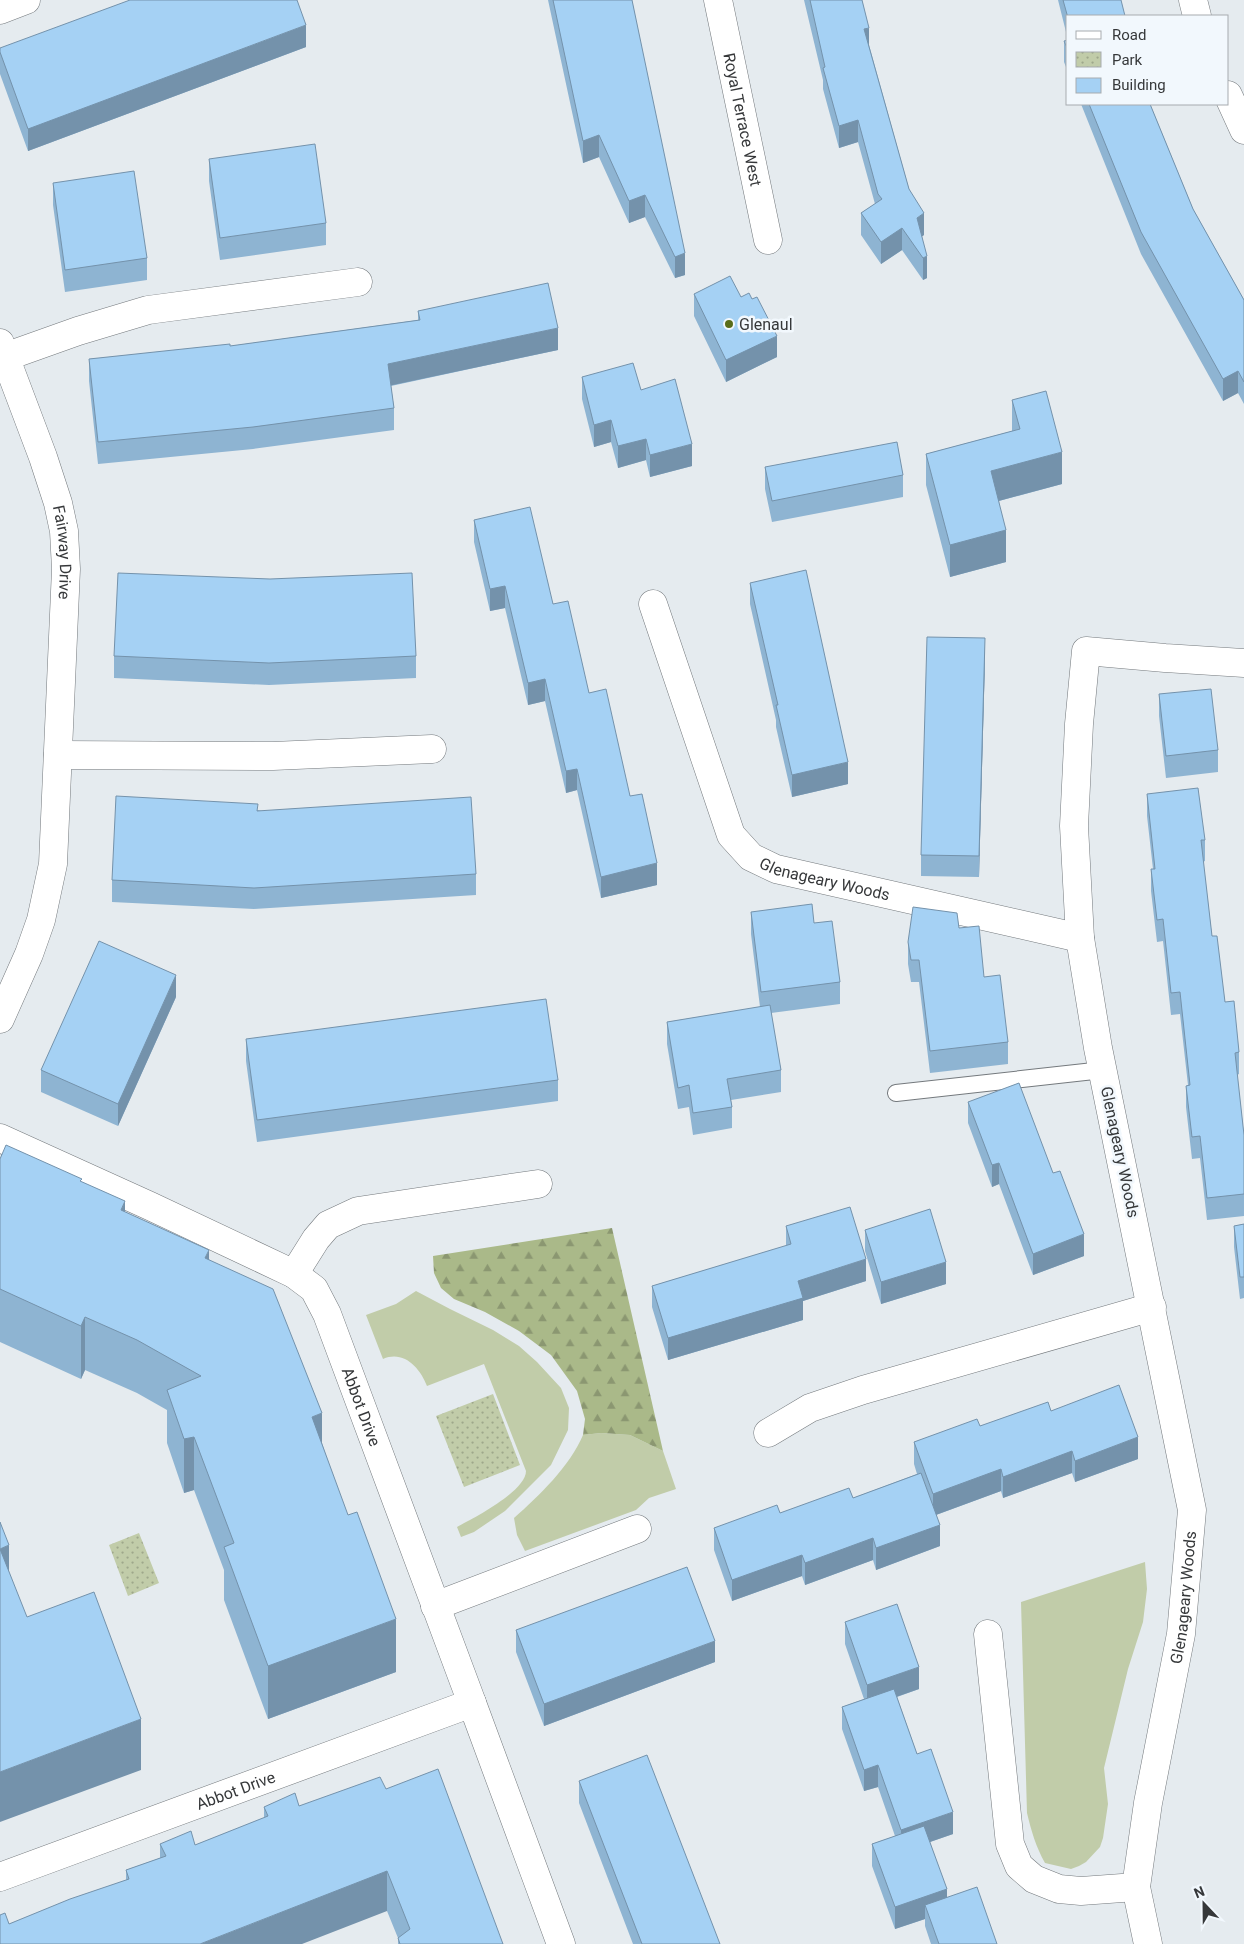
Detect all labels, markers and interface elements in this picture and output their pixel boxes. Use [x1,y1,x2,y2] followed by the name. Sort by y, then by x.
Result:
[1066,15,1229,105] legend
[1112,26,1146,44] text: Road
[720,51,766,188] street label: Royal Terrace West
[1112,51,1143,69] text: Park
[1112,76,1166,94] text: Building
[739,315,793,334] place label: Glenaul
[723,318,735,330] marker: Glenaul
[49,503,76,600] street label: Fairway Drive
[756,853,892,904] street label: Glenageary Woods
[1097,1085,1143,1219] street label: Glenageary Woods
[338,1365,385,1449] street label: Abbot Drive
[1166,1530,1200,1665] street label: Glenageary Woods
[193,1767,278,1813] street label: Abbot Drive
[1179,1879,1229,1929] north arrow
[1192,1883,1207,1901] text: N

